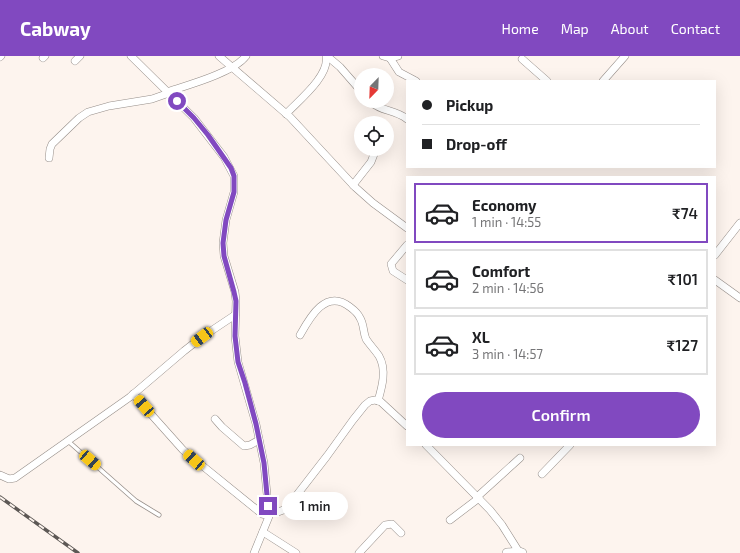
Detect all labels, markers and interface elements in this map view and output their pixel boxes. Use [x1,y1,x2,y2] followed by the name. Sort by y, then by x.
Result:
[20,17,91,40] text: Cabway
[502,20,539,37] text: Home
[561,20,589,37] text: Map
[611,20,649,37] text: About
[671,20,720,37] text: Contact
[354,68,394,108] north arrow
[354,68,394,156] map controls
[168,92,186,110] route start
[446,96,493,114] text: Pickup
[354,116,394,156] button: locate
[446,135,507,153] text: Drop-off
[424,195,460,231] icon: car
[472,196,537,214] text: Economy
[672,204,698,222] text: ₹74
[472,214,541,230] text: 1 min · 14:55
[424,261,460,297] icon: car
[472,262,530,280] text: Comfort
[667,270,698,288] text: ₹101
[472,280,544,296] text: 2 min · 14:56
[189,325,215,349] car
[424,327,460,363] icon: car
[472,328,490,346] text: XL
[667,336,698,354] text: ₹127
[472,346,543,362] text: 3 min · 14:57
[422,392,700,438] button: Confirm
[132,393,156,419] car
[77,448,103,472] car
[181,448,207,472] car
[282,492,348,520] callout: 1 min
[259,497,277,515] route end
[300,498,330,514] text: 1 min

